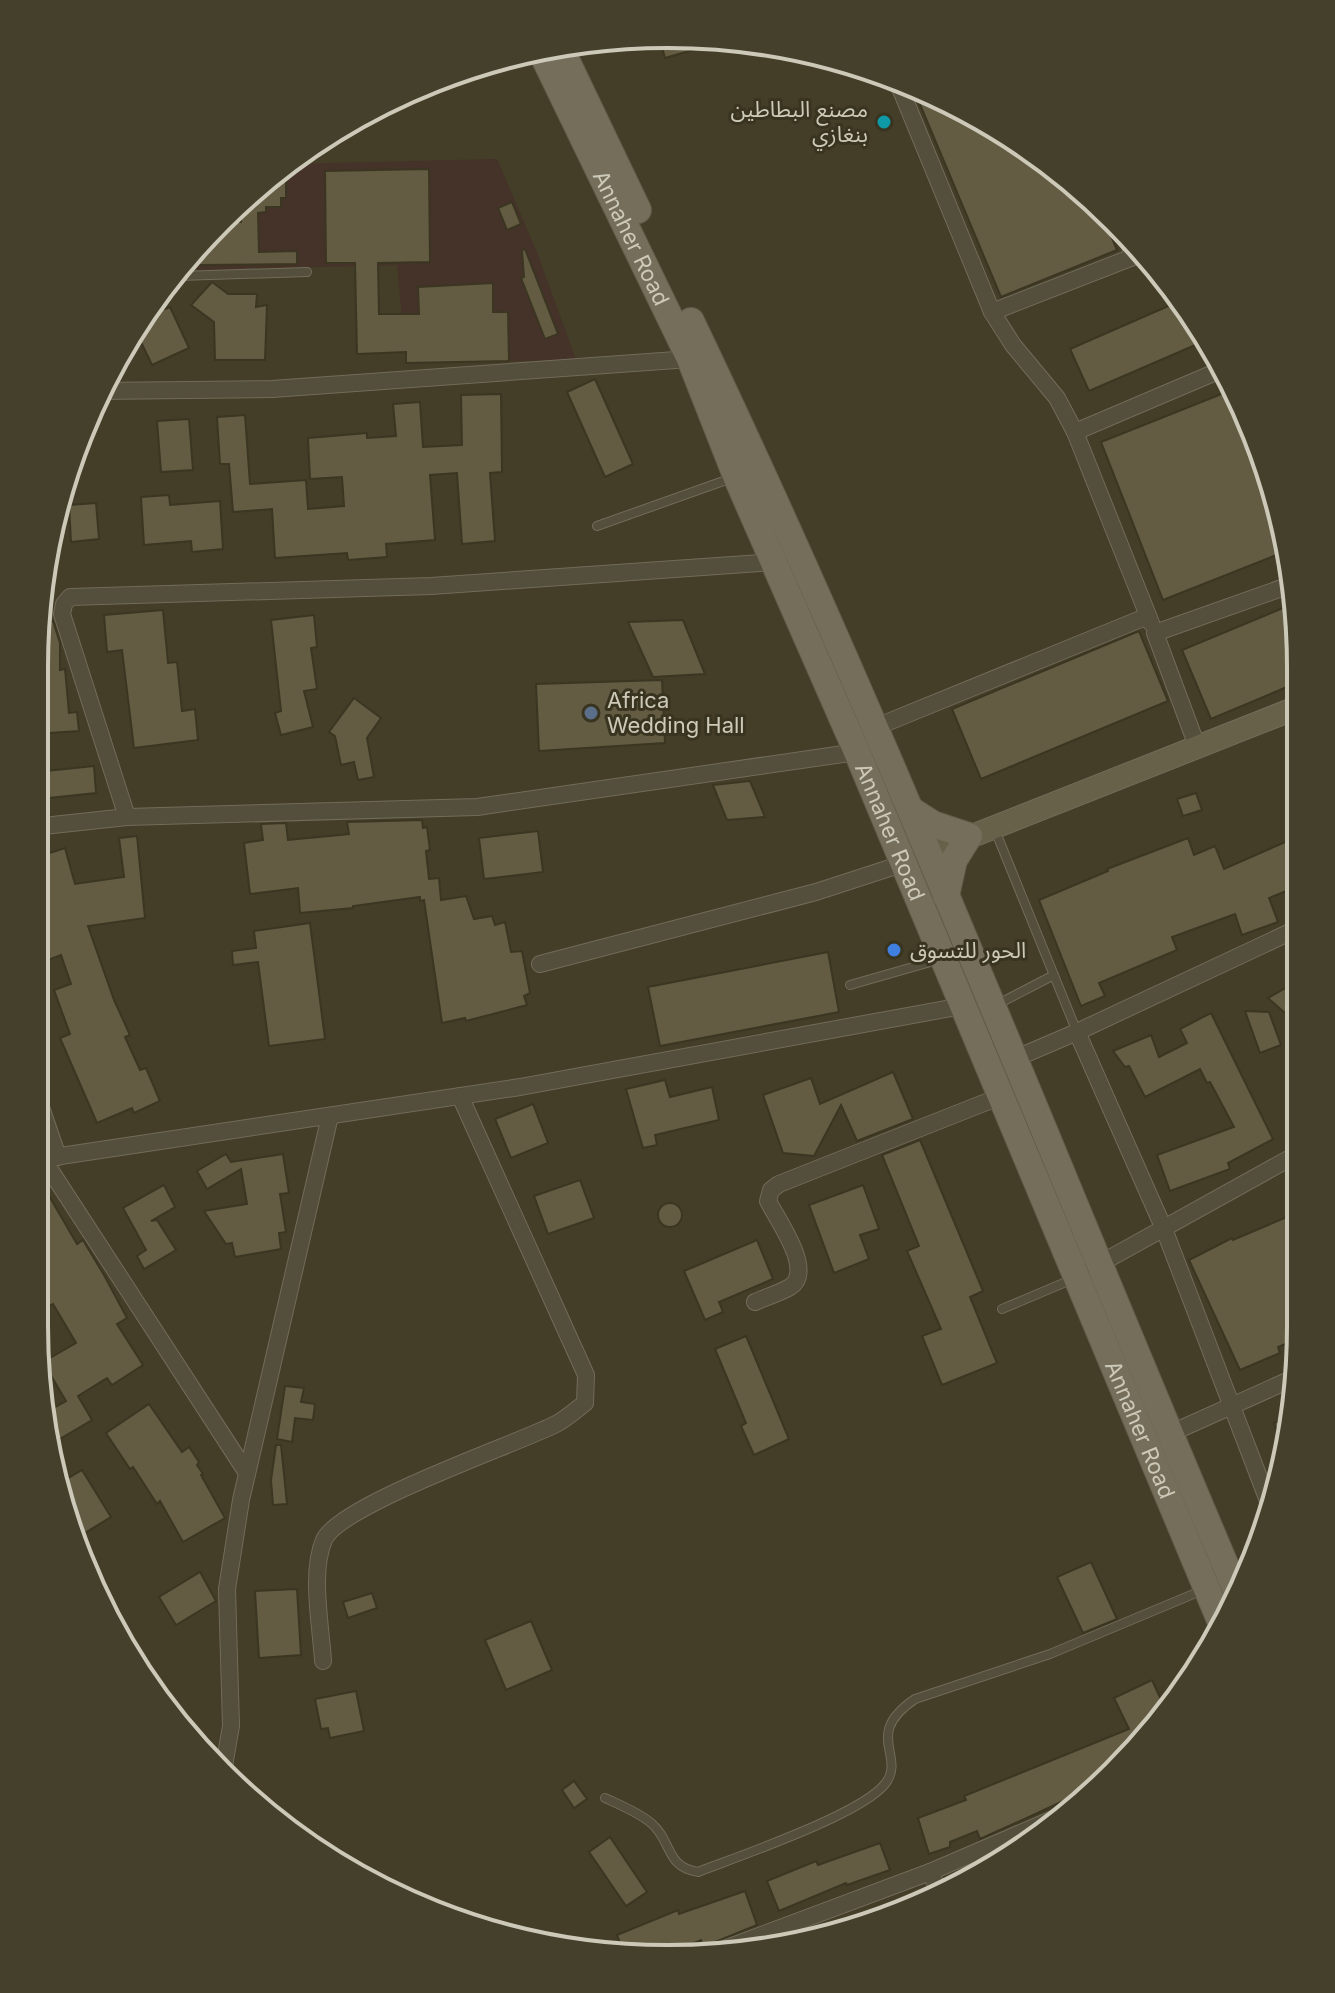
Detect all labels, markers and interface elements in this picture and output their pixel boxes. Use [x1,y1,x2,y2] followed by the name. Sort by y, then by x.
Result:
[730,96,868,151] place label: مصنع البطاطين بنغازي
[875,113,893,131] marker: مصنع البطاطين بنغازي
[588,166,675,310] street label: Annaher Road
[607,687,745,738] place label: Africa Wedding Hall
[582,704,600,722] marker: Africa Wedding Hall
[850,759,931,904] street label: Annaher Road
[910,937,1026,964] place label: الحور للتسوق
[885,941,903,959] marker: الحور للتسوق
[1100,1357,1181,1502] street label: Annaher Road

